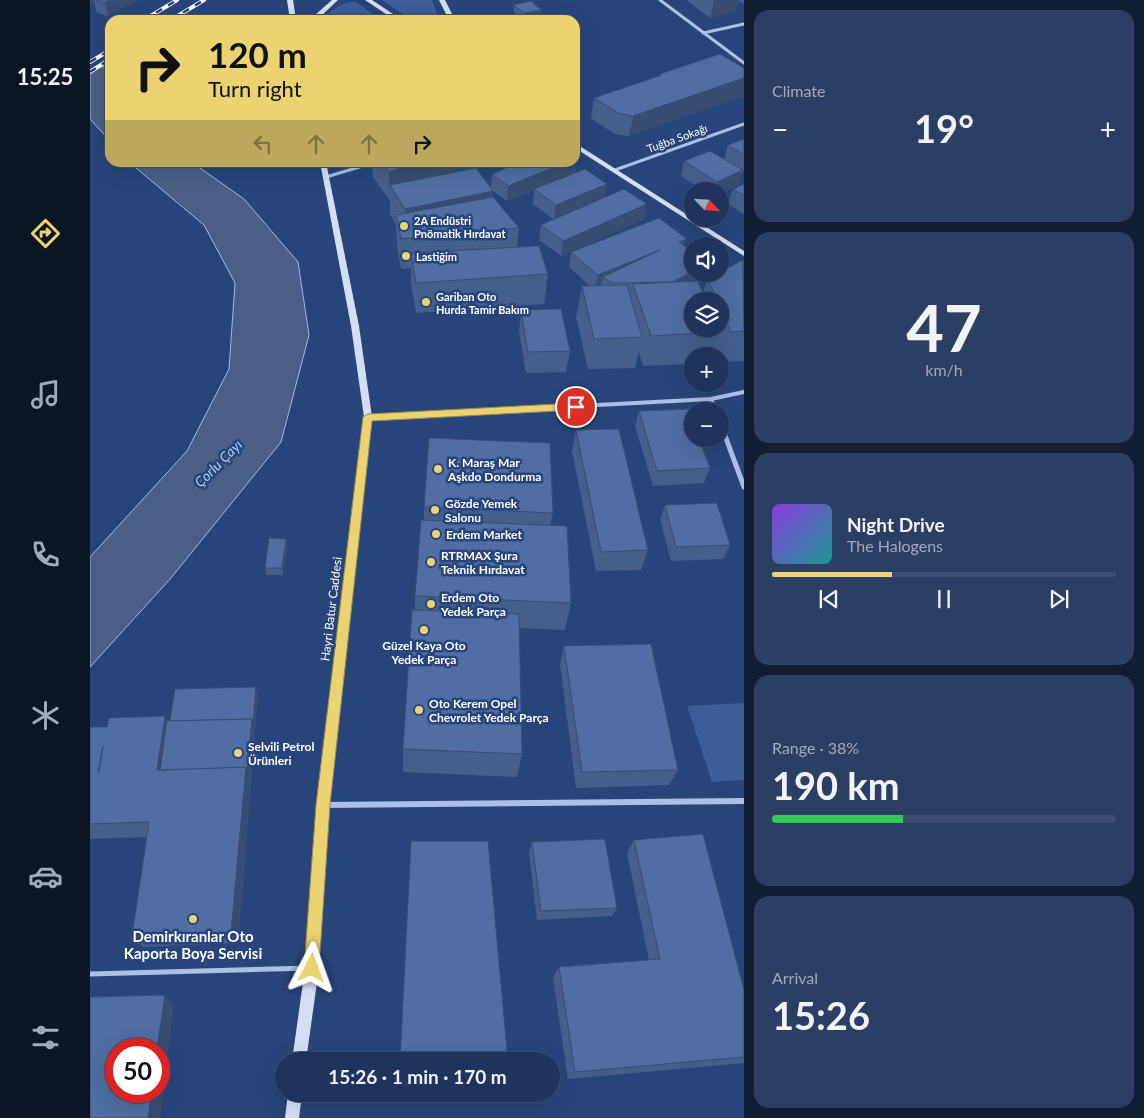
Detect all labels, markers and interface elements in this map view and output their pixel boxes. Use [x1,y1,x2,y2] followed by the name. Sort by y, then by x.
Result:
[208,33,307,75] text: 120 m
[125,35,190,100] icon: right
[17,63,73,90] text: 15:25
[208,75,302,102] text: Turn right
[772,81,825,100] text: Climate
[914,105,974,151] text: 19°
[772,112,788,146] text: −
[1100,112,1116,146] text: +
[645,121,709,155] street label: Tuğba Sokağı
[249,130,277,158] icon: left
[302,130,330,158] icon: ahead
[355,130,383,158] icon: ahead
[408,130,436,158] icon: right
[684,182,729,228] north arrow
[684,182,729,447] map controls
[414,214,507,240] place label: 2A Endüstri Pnömatik Hırdavat
[28,216,63,251] icon: directions
[398,220,410,232] marker: 2A Endüstri Pnömatik Hırdavat
[684,237,729,282] button: sound
[400,250,412,262] marker: Lastiğim
[416,250,457,263] place label: Lastiğim
[906,288,982,366] text: 47
[436,290,529,316] place label: Gariban Oto Hurda Tamir Bakım
[684,292,729,337] button: layers
[420,296,432,308] marker: Gariban Oto Hurda Tamir Bakım
[684,347,729,392] button: +
[925,360,963,379] text: km/h
[28,377,63,412] icon: music
[555,386,597,428] pin
[562,393,590,421] icon: arrive
[684,402,729,447] button: −
[191,436,245,490] water label: Çorlu Çayı
[447,455,541,484] place label: K. Maraş Mar Aşkdo Dondurma
[432,463,444,475] marker: K. Maraş Mar Aşkdo Dondurma
[445,496,518,525] place label: Gözde Yemek Salonu
[429,504,441,516] marker: Gözde Yemek Salonu
[847,513,945,536] text: Night Drive
[446,527,522,542] place label: Erdem Market
[430,528,442,540] marker: Erdem Market
[847,536,943,555] text: The Halogens
[28,537,63,572] icon: phone
[441,548,525,577] place label: RTRMAX Şura Teknik Hırdavat
[317,556,345,662] street label: Hayri Batur Caddesi
[425,556,437,568] marker: RTRMAX Şura Teknik Hırdavat
[815,585,843,613] icon: previous
[930,585,958,613] icon: pause
[1045,585,1073,613] icon: next
[440,590,506,619] place label: Erdem Oto Yedek Parça
[425,598,437,610] marker: Erdem Oto Yedek Parça
[418,624,430,636] marker: Güzel Kaya Oto Yedek Parça
[382,638,466,667] place label: Güzel Kaya Oto Yedek Parça
[429,696,549,725] place label: Oto Kerem Opel Chevrolet Yedek Parça
[28,698,63,733] icon: climate
[413,704,425,716] marker: Oto Kerem Opel Chevrolet Yedek Parça
[772,738,859,757] text: Range · 38%
[248,739,314,768] place label: Selvili Petrol Ürünleri
[232,747,244,759] marker: Selvili Petrol Ürünleri
[772,762,900,808] text: 190 km
[28,859,63,894] icon: car
[187,913,199,925] marker: Demirkıranlar Oto Kaporta Boya Servisi
[124,927,262,962] place label: Demirkıranlar Oto Kaporta Boya Servisi
[285,941,337,993] position arrow
[772,968,818,987] text: Arrival
[772,992,870,1038] text: 15:26
[28,1020,63,1055] icon: filters
[105,1038,170,1103] speed limit sign: 50
[328,1065,507,1088] text: 15:26 · 1 min · 170 m

